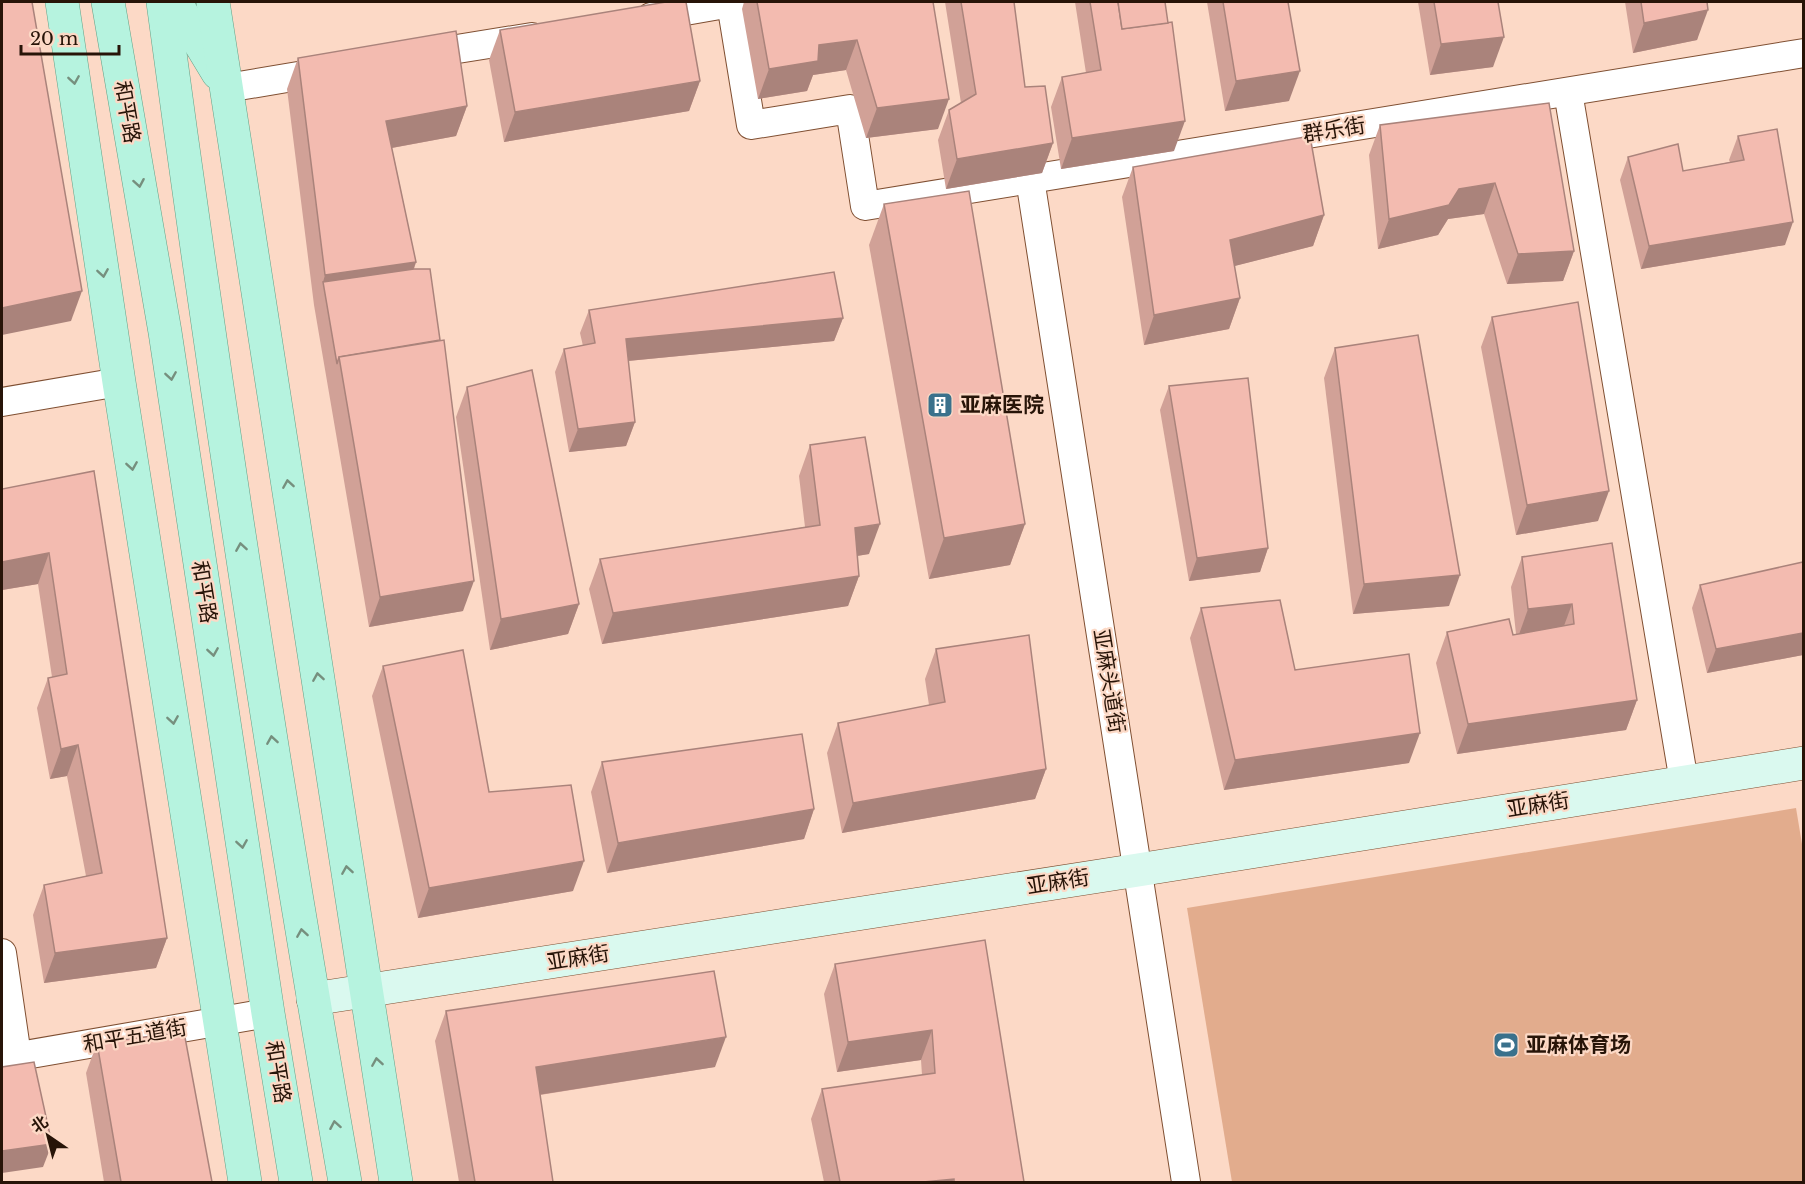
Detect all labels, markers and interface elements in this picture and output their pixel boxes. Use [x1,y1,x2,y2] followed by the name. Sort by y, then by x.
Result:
[21,18,118,56] scale bar
[30,28,78,50] text: 20 m
[67,75,79,85] one-way arrow
[109,79,145,145] street label: 和平路
[1301,112,1367,148] street label: 群乐街
[133,179,145,188] one-way arrow
[96,268,108,278] one-way arrow
[165,371,177,380] one-way arrow
[925,390,955,420] building icon: 亚麻医院
[960,392,1044,418] place label: 亚麻医院
[126,461,138,470] one-way arrow
[282,480,295,490] one-way arrow
[236,543,248,552] one-way arrow
[186,559,222,625] street label: 和平路
[1088,627,1130,735] street label: 亚麻头道街
[207,647,219,656] one-way arrow
[312,672,324,682] one-way arrow
[166,716,178,725] one-way arrow
[266,735,278,745] one-way arrow
[1505,787,1571,823] street label: 亚麻街
[236,840,248,849] one-way arrow
[1025,864,1091,900] street label: 亚麻街
[342,865,354,874] one-way arrow
[297,928,309,937] one-way arrow
[545,940,611,976] street label: 亚麻街
[81,1014,189,1058] street label: 和平五道街
[1491,1030,1521,1060] sports icon: 亚麻体育场
[1526,1032,1631,1058] place label: 亚麻体育场
[260,1039,296,1105] street label: 和平路
[371,1058,384,1068] one-way arrow
[18,1106,78,1166] north arrow
[27,1111,52,1136] text: 北
[329,1120,341,1130] one-way arrow

